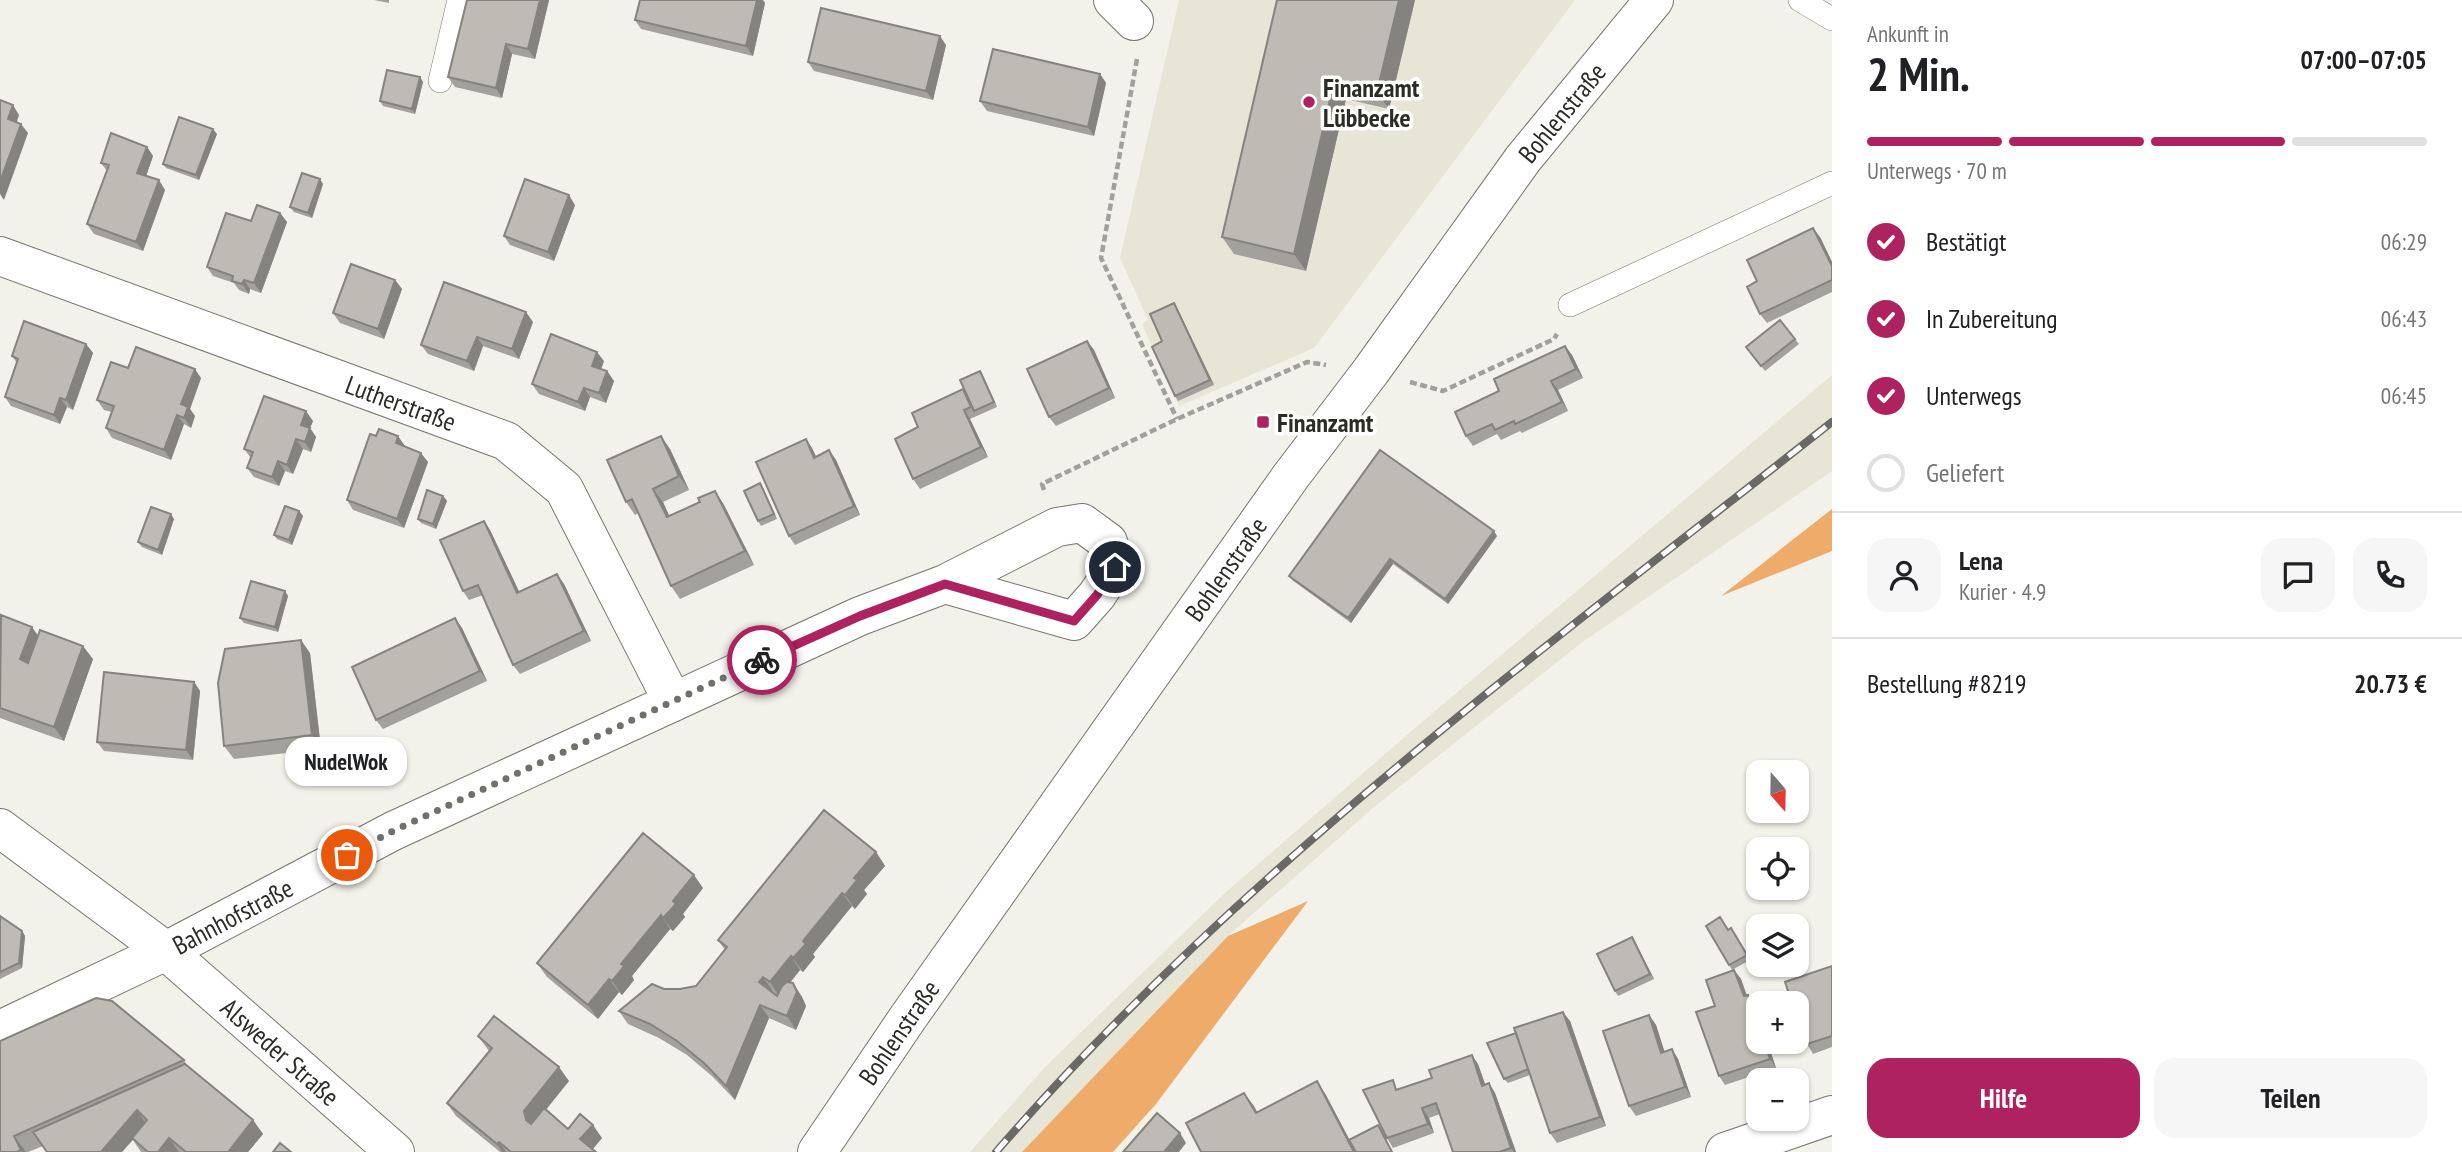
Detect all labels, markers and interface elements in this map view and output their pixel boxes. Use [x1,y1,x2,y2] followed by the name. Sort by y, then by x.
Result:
[1867,19,1949,48] text: Ankunft in
[2300,43,2427,76] text: 07:00–07:05
[1867,44,1970,104] text: 2 Min.
[1511,55,1612,169] street label: Bohlenstraße
[1323,71,1420,134] place label: Finanzamt Lübbecke
[1301,94,1317,110] marker: Finanzamt Lübbecke
[1867,156,2007,185] text: Unterwegs · 70 m
[1867,223,1905,261] icon: check
[1926,225,2007,258] text: Bestätigt
[2381,227,2427,256] text: 06:29
[1867,300,1905,338] icon: check
[1926,302,2057,335] text: In Zubereitung
[2381,304,2427,333] text: 06:43
[341,367,461,438] street label: Lutherstraße
[1867,377,1905,415] icon: check
[1926,379,2021,412] text: Unterwegs
[2381,381,2427,410] text: 06:45
[1277,406,1374,439] place label: Finanzamt
[1255,414,1271,430] marker: Finanzamt
[1926,456,2004,489] text: Geliefert
[1177,510,1274,627] street label: Bohlenstraße
[1085,537,1145,597] pin
[1867,538,1941,612] button: person
[2261,538,2335,612] button: chat
[2353,538,2427,612] button: phone
[1959,544,2003,577] text: Lena
[1096,548,1134,586] icon: home
[1959,577,2046,606] text: Kurier · 4.9
[727,625,797,695] courier
[743,641,781,679] icon: bike
[1867,667,2027,700] text: Bestellung #8219
[2354,667,2427,700] text: 20.73 €
[286,736,408,785] callout: NudelWok
[304,747,388,776] text: NudelWok
[1746,760,1810,822] north arrow
[1746,760,1809,1131] map controls
[317,825,377,885] pin
[328,836,366,874] icon: bag
[1746,837,1809,900] button: locate
[167,871,298,961] street label: Bahnhofstraße
[1746,914,1809,977] button: layers
[851,973,946,1091] street label: Bohlenstraße
[214,991,347,1112] street label: Alsweder Straße
[1746,991,1809,1054] button: +
[1867,1058,2140,1138] button: Hilfe
[2154,1058,2427,1138] button: Teilen
[1746,1068,1809,1131] button: −

